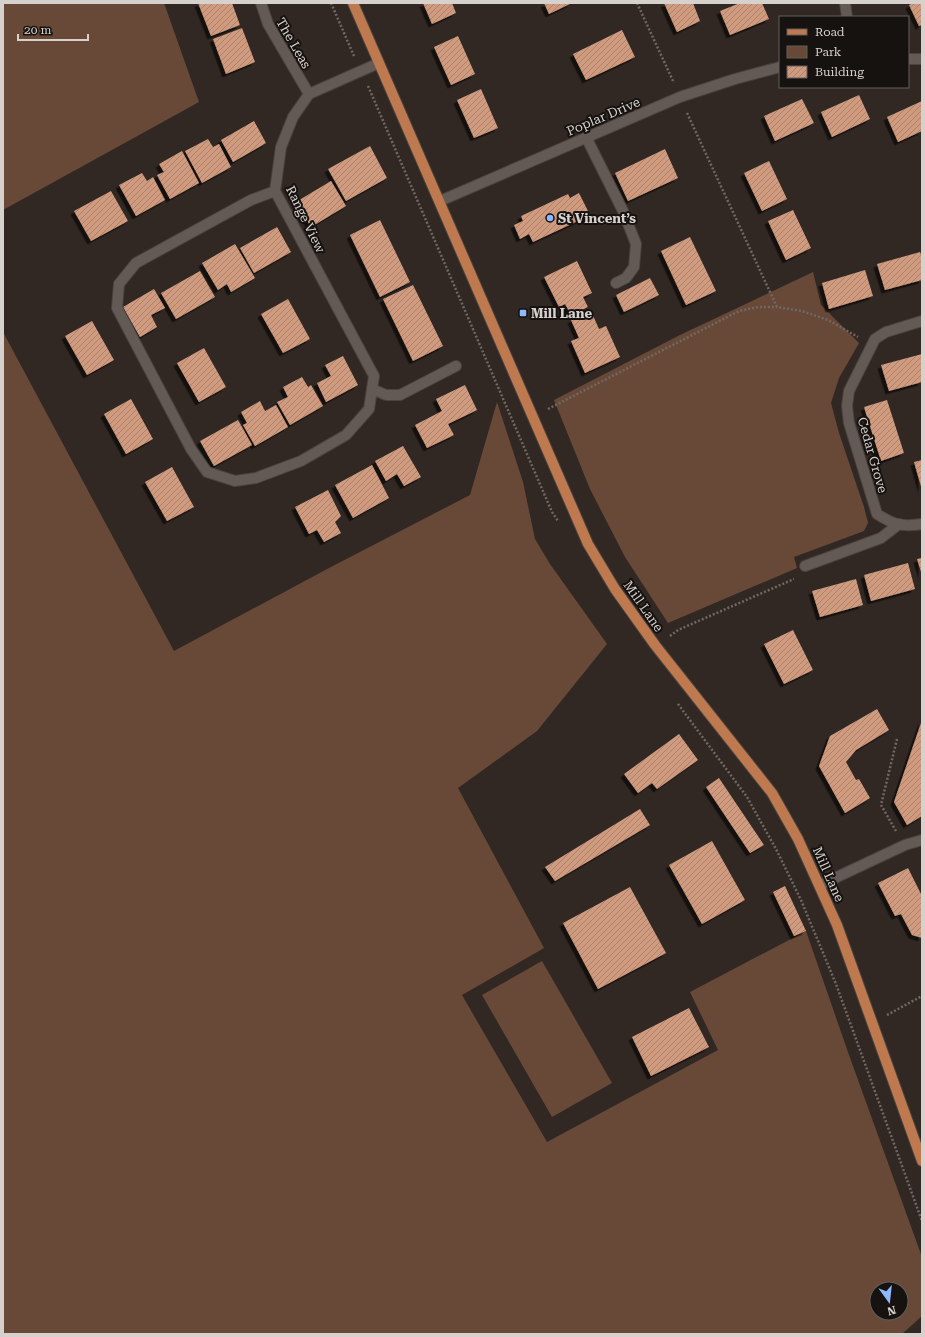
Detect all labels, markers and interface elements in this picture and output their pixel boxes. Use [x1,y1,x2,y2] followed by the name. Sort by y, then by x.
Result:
[273,15,314,71] street label: The Leas
[18,16,88,42] scale bar
[779,16,909,88] legend
[24,23,51,37] text: 20 m
[815,25,845,39] text: Road
[815,45,842,59] text: Park
[815,65,864,79] text: Building
[564,94,642,139] street label: Poplar Drive
[283,183,328,255] street label: Range View
[558,211,636,226] place label: St Vincent’s
[545,213,555,223] marker: St Vincent’s
[531,306,592,321] place label: Mill Lane
[518,308,528,318] marker: Mill Lane
[855,416,890,495] street label: Cedar Grove
[621,578,667,635] street label: Mill Lane
[810,844,847,904] street label: Mill Lane
[869,1281,909,1321] north arrow
[885,1303,897,1318] text: N

